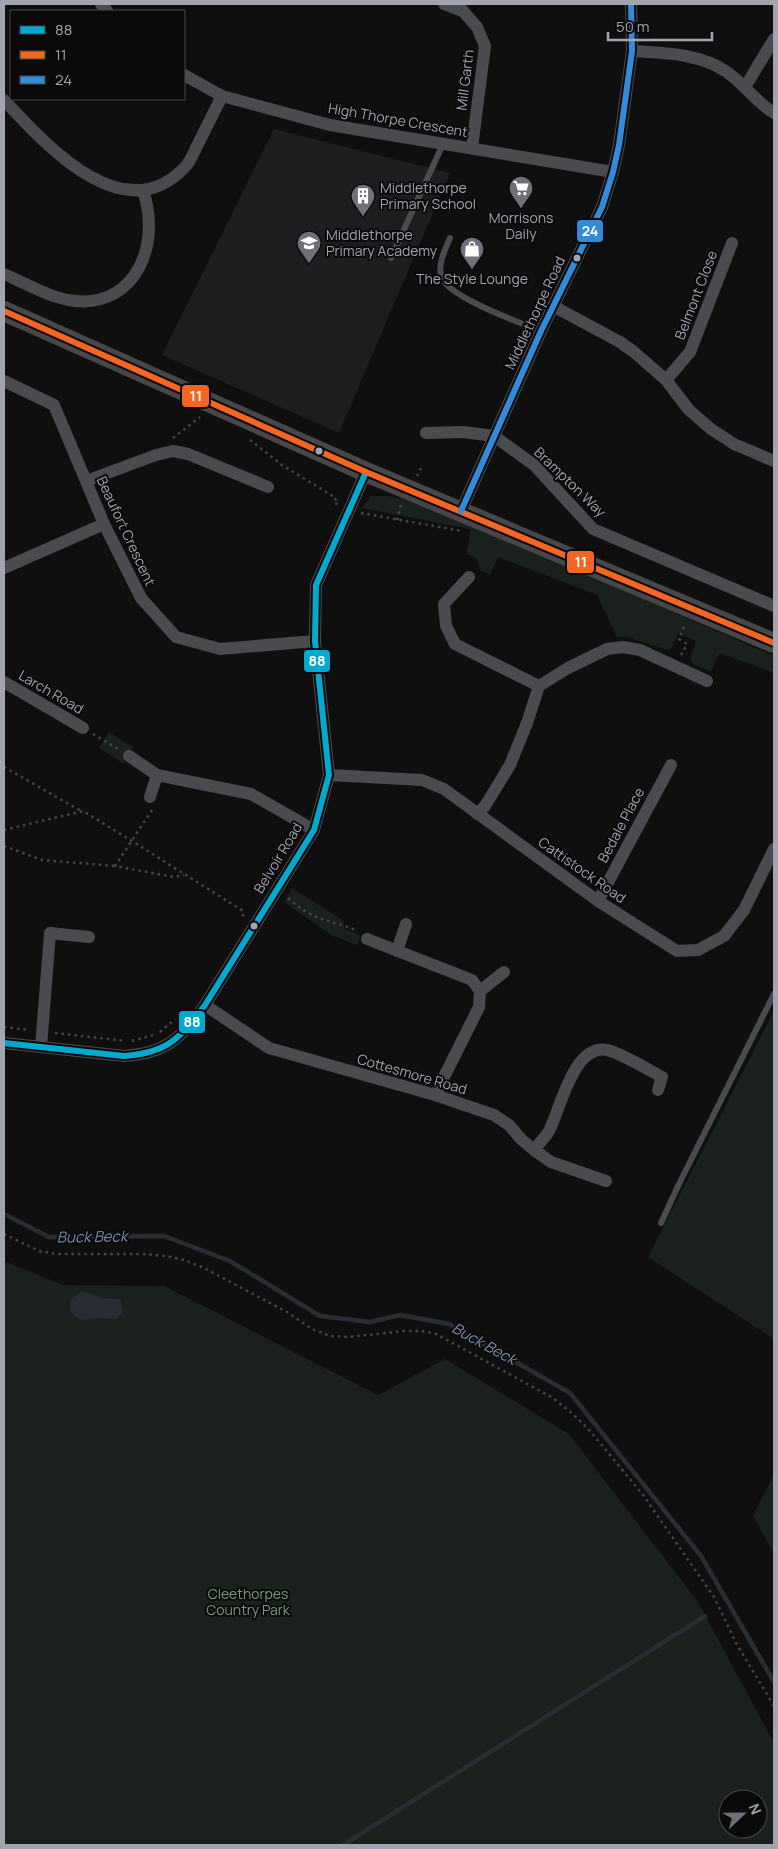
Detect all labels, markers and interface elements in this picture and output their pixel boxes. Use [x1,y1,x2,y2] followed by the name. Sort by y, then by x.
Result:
[10,10,185,100] legend
[608,10,712,42] scale bar
[616,16,650,37] text: 50 m
[55,19,72,40] text: 88
[55,44,67,65] text: 11
[451,49,478,111] street label: Mill Garth
[55,69,72,90] text: 24
[327,98,470,141] street label: High Thorpe Crescent
[508,175,534,209] supermarket icon: Morrisons Daily
[380,178,476,213] place label: Middlethorpe Primary School
[350,183,376,217] building icon: Middlethorpe Primary School
[489,208,553,243] place label: Morrisons Daily
[576,219,604,243] line badge: 24
[582,221,598,240] text: 24
[326,225,438,260] place label: Middlethorpe Primary Academy
[296,230,322,264] school or university icon: Middlethorpe Primary Academy
[459,236,485,270] shop icon: The Style Lounge
[670,248,721,342] street label: Belmont Close
[500,253,569,372] street label: Middlethorpe Road
[572,253,582,263] unlabelled marker
[416,269,528,288] place label: The Style Lounge
[181,384,210,408] line badge: 11
[190,386,202,405] text: 11
[530,442,611,521] street label: Brampton Way
[314,446,324,456] unlabelled marker
[93,473,160,589] street label: Beaufort Crescent
[566,550,595,574] line badge: 11
[575,552,587,571] text: 11
[303,649,331,673] line badge: 88
[308,651,326,670] text: 88
[15,665,87,718] street label: Larch Road
[593,784,648,866] street label: Bedale Place
[249,819,306,897] street label: Belvoir Road
[535,832,630,907] street label: Cattistock Road
[249,921,259,931] unlabelled marker
[178,1010,206,1034] line badge: 88
[183,1012,201,1031] text: 88
[355,1049,469,1098] street label: Cottesmore Road
[57,1225,130,1248] water label: Buck Beck
[448,1317,522,1371] water label: Buck Beck
[206,1584,291,1619] park label: Cleethorpes Country Park
[718,1789,768,1839] north arrow
[745,1801,766,1817] text: N

